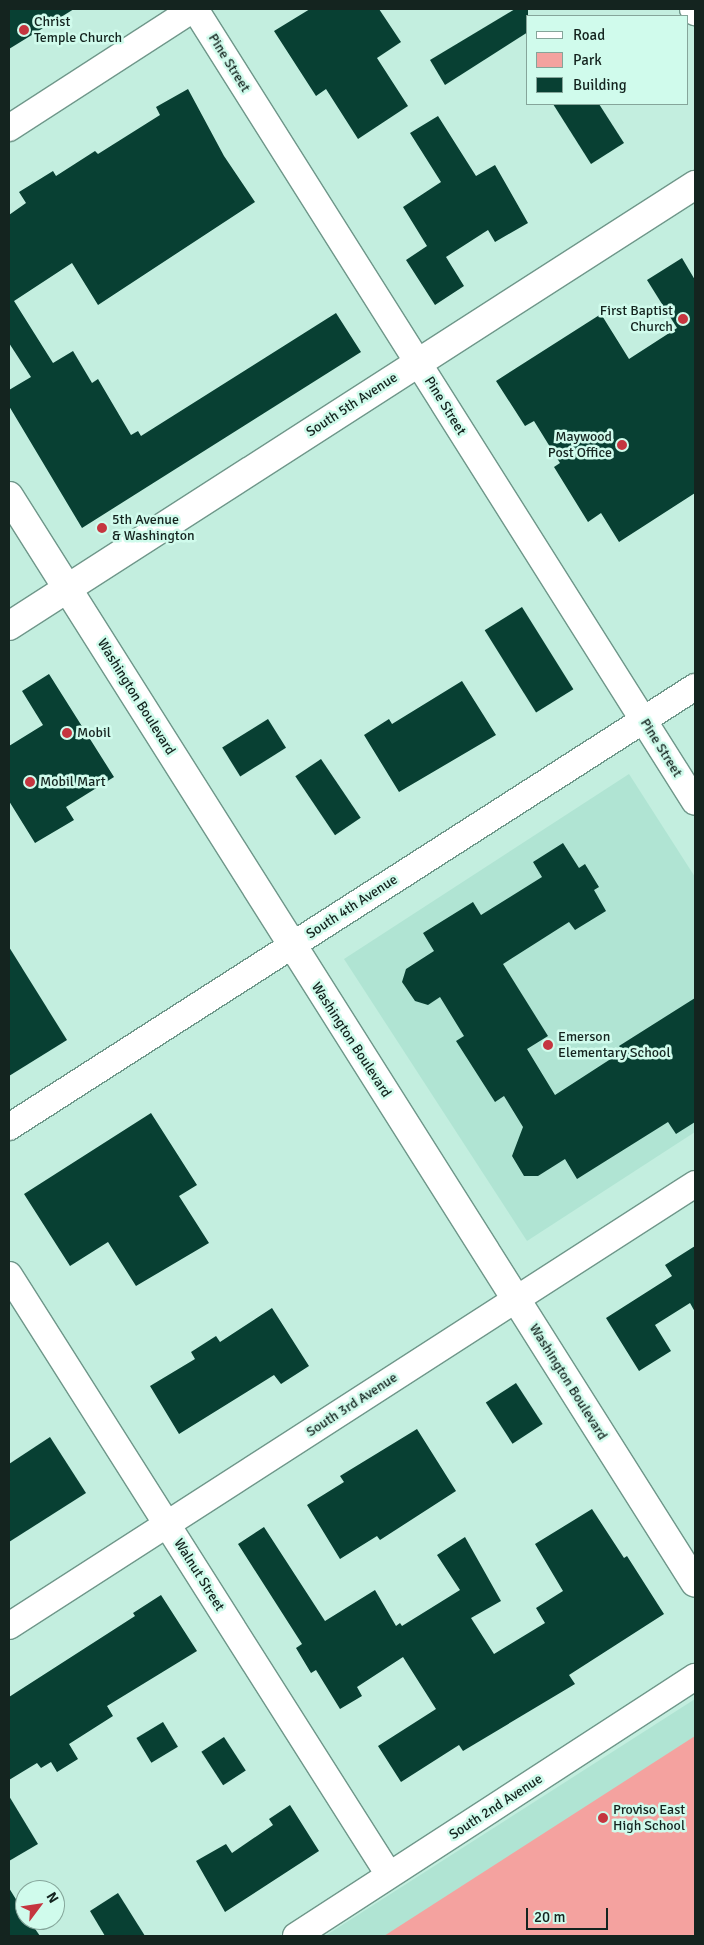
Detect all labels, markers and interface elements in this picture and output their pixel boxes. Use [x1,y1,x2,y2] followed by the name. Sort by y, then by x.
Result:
[34,14,122,46] place label: Christ Temple Church
[526,15,689,105] legend
[18,24,30,36] marker: Christ Temple Church
[573,26,605,44] text: Road
[204,31,254,95] street label: Pine Street
[573,51,602,69] text: Park
[573,76,627,94] text: Building
[600,303,673,336] place label: First Baptist Church
[677,313,689,325] marker: First Baptist Church
[303,369,401,441] street label: South 5th Avenue
[420,374,470,438] street label: Pine Street
[548,429,612,462] place label: Maywood Post Office
[616,439,628,451] marker: Maywood Post Office
[112,512,195,544] place label: 5th Avenue & Washington
[96,522,108,534] marker: 5th Avenue & Washington
[93,636,179,758] street label: Washington Boulevard
[636,716,686,780] street label: Pine Street
[77,725,111,741] place label: Mobil
[61,727,73,739] marker: Mobil
[40,774,106,790] place label: Mobil Mart
[24,776,36,788] marker: Mobil Mart
[303,871,401,943] street label: South 4th Avenue
[307,979,395,1101] street label: Washington Boulevard
[558,1029,671,1062] place label: Emerson Elementary School
[542,1039,554,1051] marker: Emerson Elementary School
[525,1321,611,1443] street label: Washington Boulevard
[303,1369,401,1441] street label: South 3rd Avenue
[170,1536,228,1614] street label: Walnut Street
[446,1771,546,1843] street label: South 2nd Avenue
[613,1802,685,1834] place label: Proviso East High School
[597,1812,609,1824] marker: Proviso East High School
[15,1880,65,1930] north arrow
[43,1889,62,1906] text: N
[529,1898,612,1930] scale bar
[534,1908,565,1926] text: 20 m

